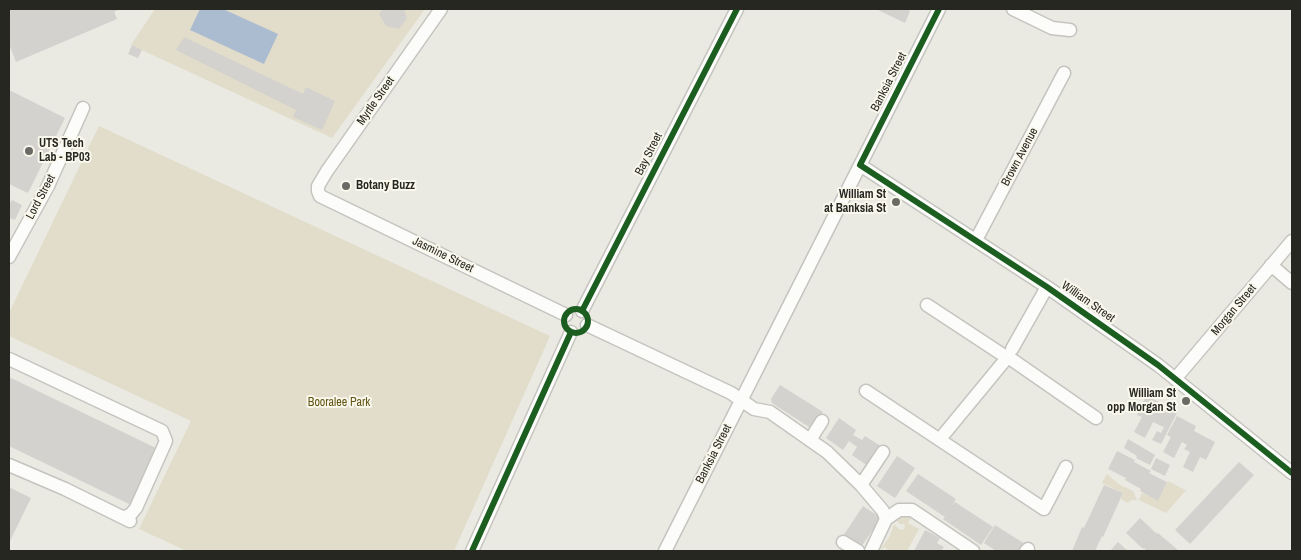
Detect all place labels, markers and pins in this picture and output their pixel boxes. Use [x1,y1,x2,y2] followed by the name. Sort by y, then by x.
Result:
[39,137,90,165] place label: UTS Tech Lab - BP03
[23,145,35,157] marker: UTS Tech Lab - BP03
[356,179,415,193] place label: Botany Buzz
[340,180,352,192] marker: Botany Buzz
[824,188,886,216] place label: William St at Banksia St
[890,196,902,208] marker: William St at Banksia St
[1107,387,1176,415] place label: William St opp Morgan St
[1180,395,1192,407] marker: William St opp Morgan St

